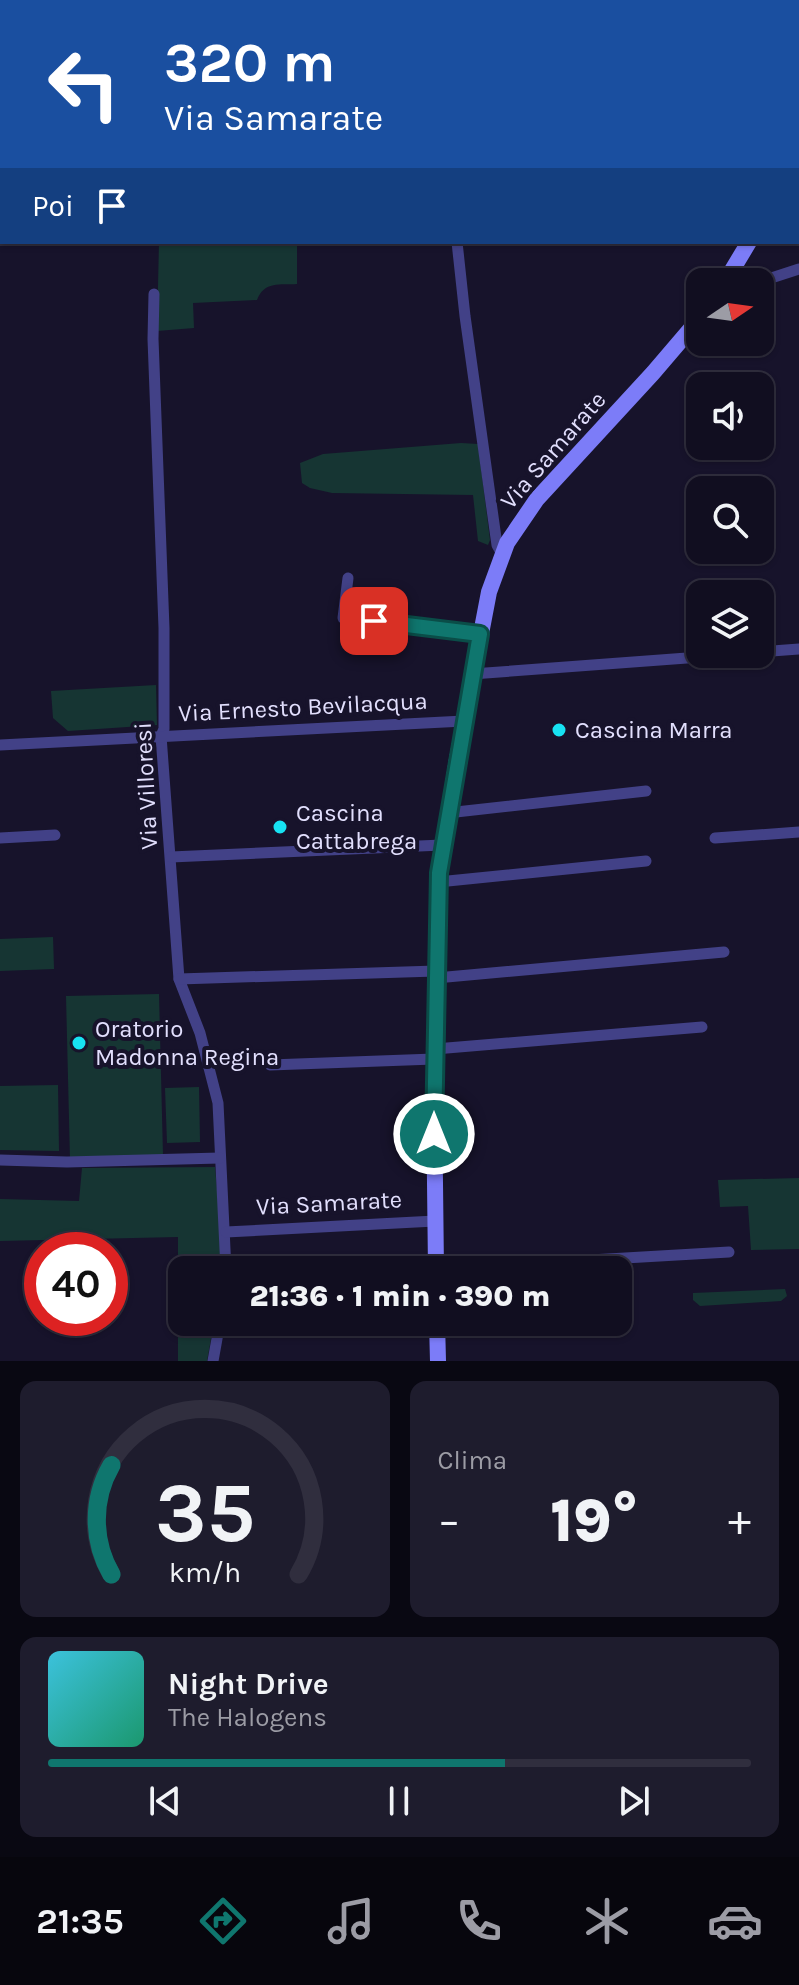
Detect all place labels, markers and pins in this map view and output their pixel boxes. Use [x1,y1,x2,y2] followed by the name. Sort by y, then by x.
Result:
[340,587,408,655] pin
[575,716,733,744] place label: Cascina Marra
[550,721,568,739] marker: Cascina Marra
[296,799,417,855] place label: Cascina Cattabrega
[271,818,289,836] marker: Cascina Cattabrega
[95,1015,279,1071] place label: Oratorio Madonna Regina
[70,1034,88,1052] marker: Oratorio Madonna Regina

